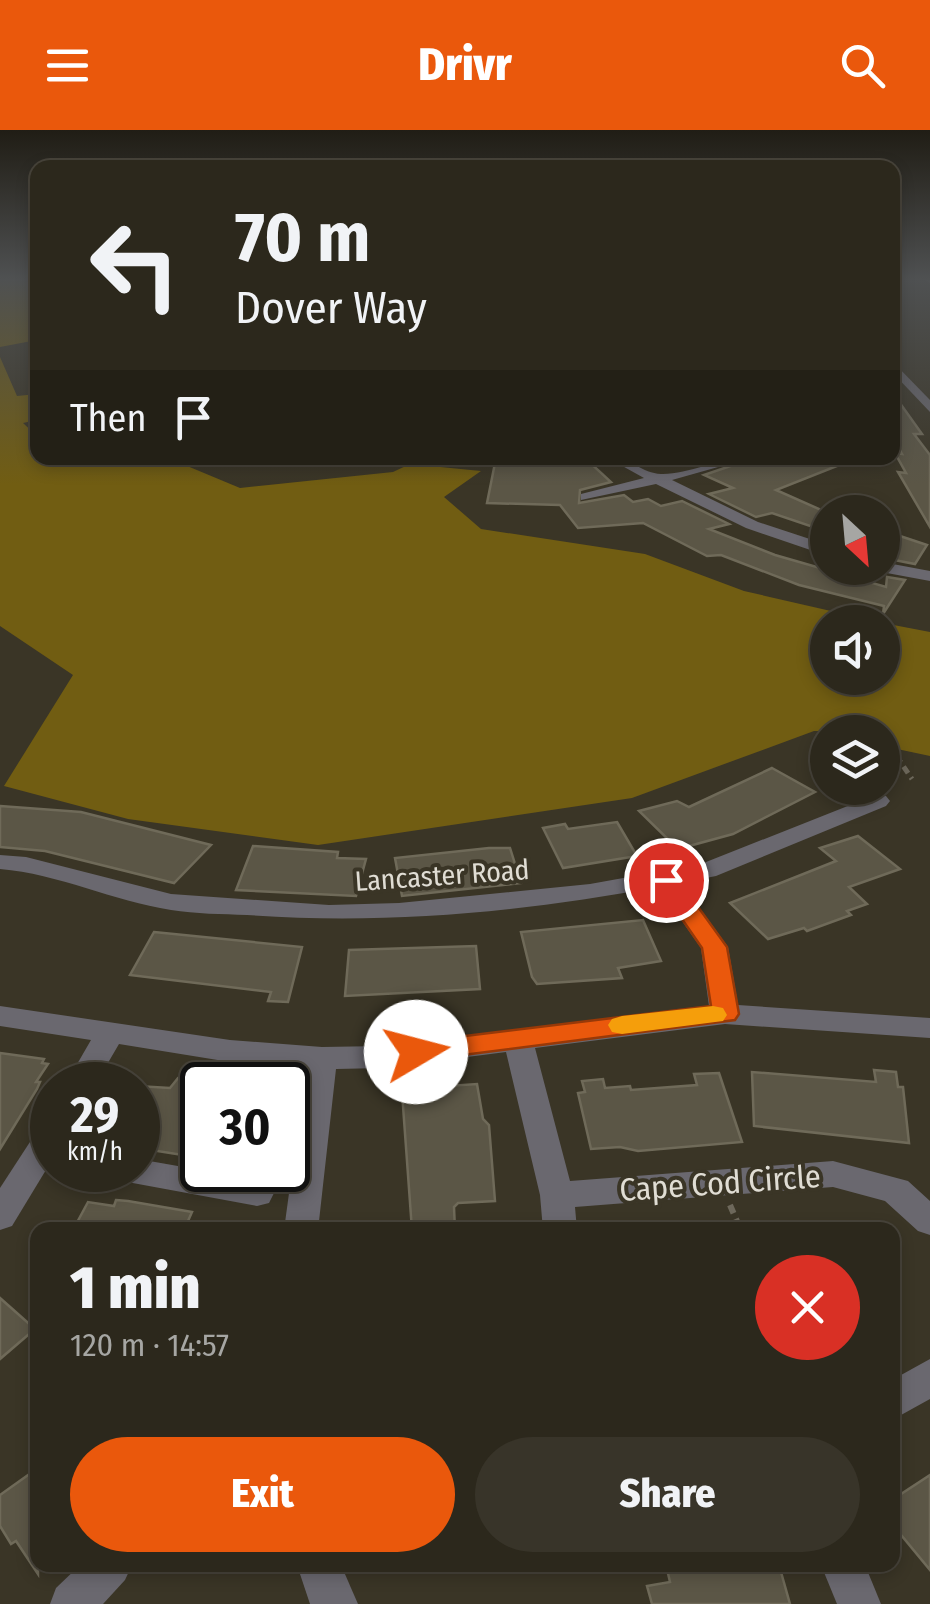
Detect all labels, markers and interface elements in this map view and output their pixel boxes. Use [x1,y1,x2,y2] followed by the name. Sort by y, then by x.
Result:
[40,38,95,93] icon: menu
[418,38,512,92] text: Drivr
[835,38,890,93] icon: search
[235,196,370,280] text: 70 m
[70,200,200,330] icon: left
[235,281,427,335] text: Dover Way
[166,390,221,445] icon: arrive
[70,395,146,441] text: Then
[810,495,900,585] north arrow
[810,495,900,805] map controls
[810,605,900,695] button: sound
[810,715,900,805] button: layers
[624,838,709,923] pin
[354,853,530,898] street label: Lancaster Road
[639,853,694,908] icon: arrive
[364,1000,468,1104] position arrow
[180,1062,310,1192] speed limit sign: 30
[71,1085,119,1145] text: 29
[67,1137,123,1167] text: km/h
[618,1157,822,1209] street label: Cape Cod Circle
[70,1252,201,1324] text: 1 min
[755,1255,860,1360] button: close
[70,1326,229,1364] text: 120 m · 14:57
[70,1437,455,1552] button: Exit
[475,1437,860,1552] button: Share

